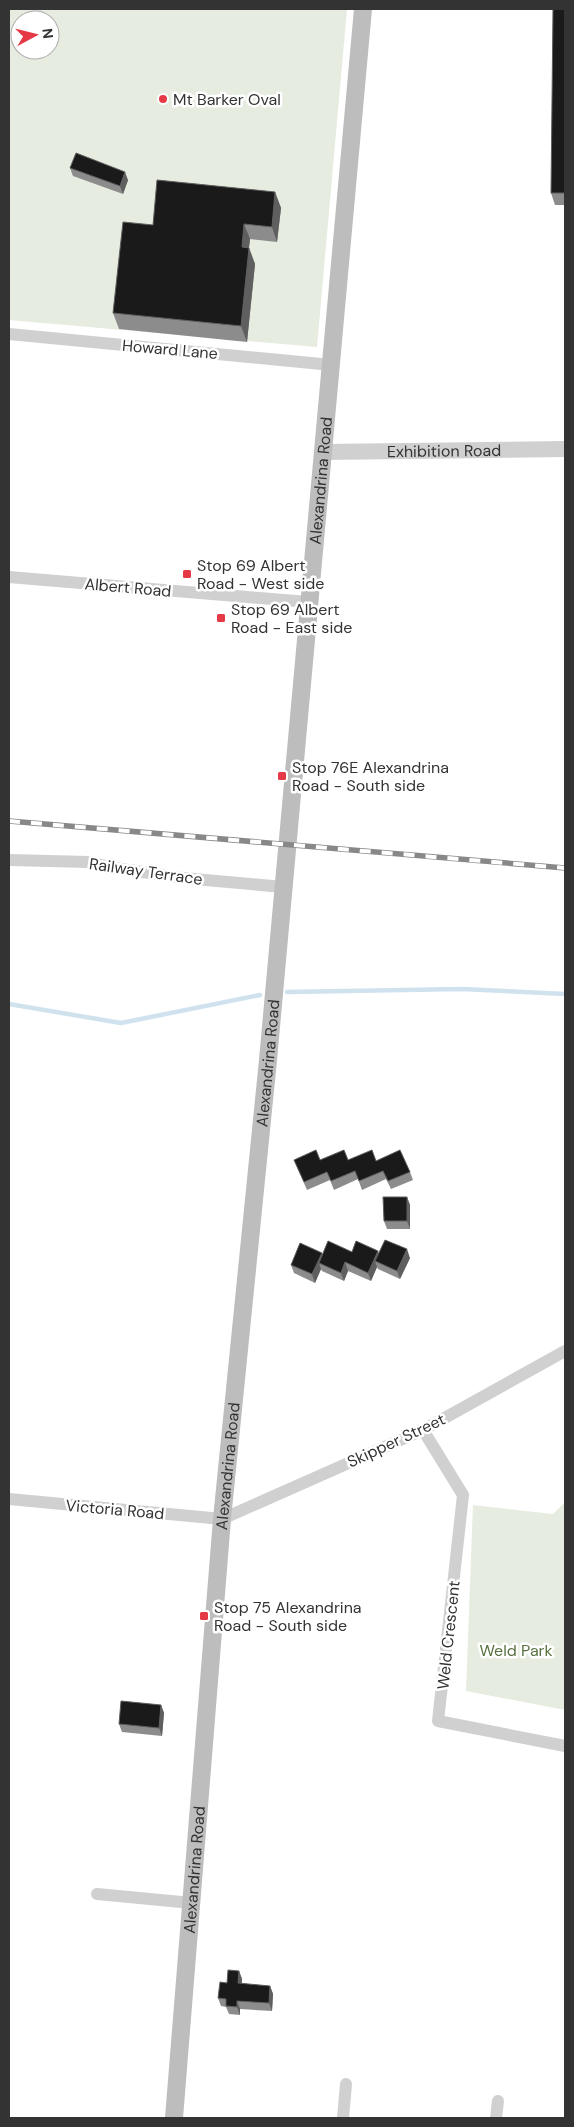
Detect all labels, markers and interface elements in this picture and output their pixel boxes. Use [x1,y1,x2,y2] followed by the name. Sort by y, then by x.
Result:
[10,10,60,60] north arrow
[38,27,57,40] text: N
[173,89,281,110] place label: Mt Barker Oval
[157,93,169,105] marker: Mt Barker Oval
[121,335,219,364] street label: Howard Lane
[305,416,337,545] street label: Alexandrina Road
[387,440,501,462] street label: Exhibition Road
[197,555,324,594] place label: Stop 69 Albert Road - West side
[181,568,193,580] marker: Stop 69 Albert Road - West side
[84,573,172,602] street label: Albert Road
[231,599,352,638] place label: Stop 69 Albert Road - East side
[215,612,227,624] marker: Stop 69 Albert Road - East side
[292,757,449,796] place label: Stop 76E Alexandrina Road - South side
[276,770,288,782] marker: Stop 76E Alexandrina Road - South side
[88,853,204,890] street label: Railway Terrace
[251,999,284,1128] street label: Alexandrina Road
[211,1401,245,1531] street label: Alexandrina Road
[344,1409,449,1472] street label: Skipper Street
[65,1495,165,1524] street label: Victoria Road
[432,1579,465,1691] street label: Weld Crescent
[214,1597,362,1636] place label: Stop 75 Alexandrina Road - South side
[198,1610,210,1622] marker: Stop 75 Alexandrina Road - South side
[479,1640,553,1661] park label: Weld Park
[179,1805,210,1934] street label: Alexandrina Road

